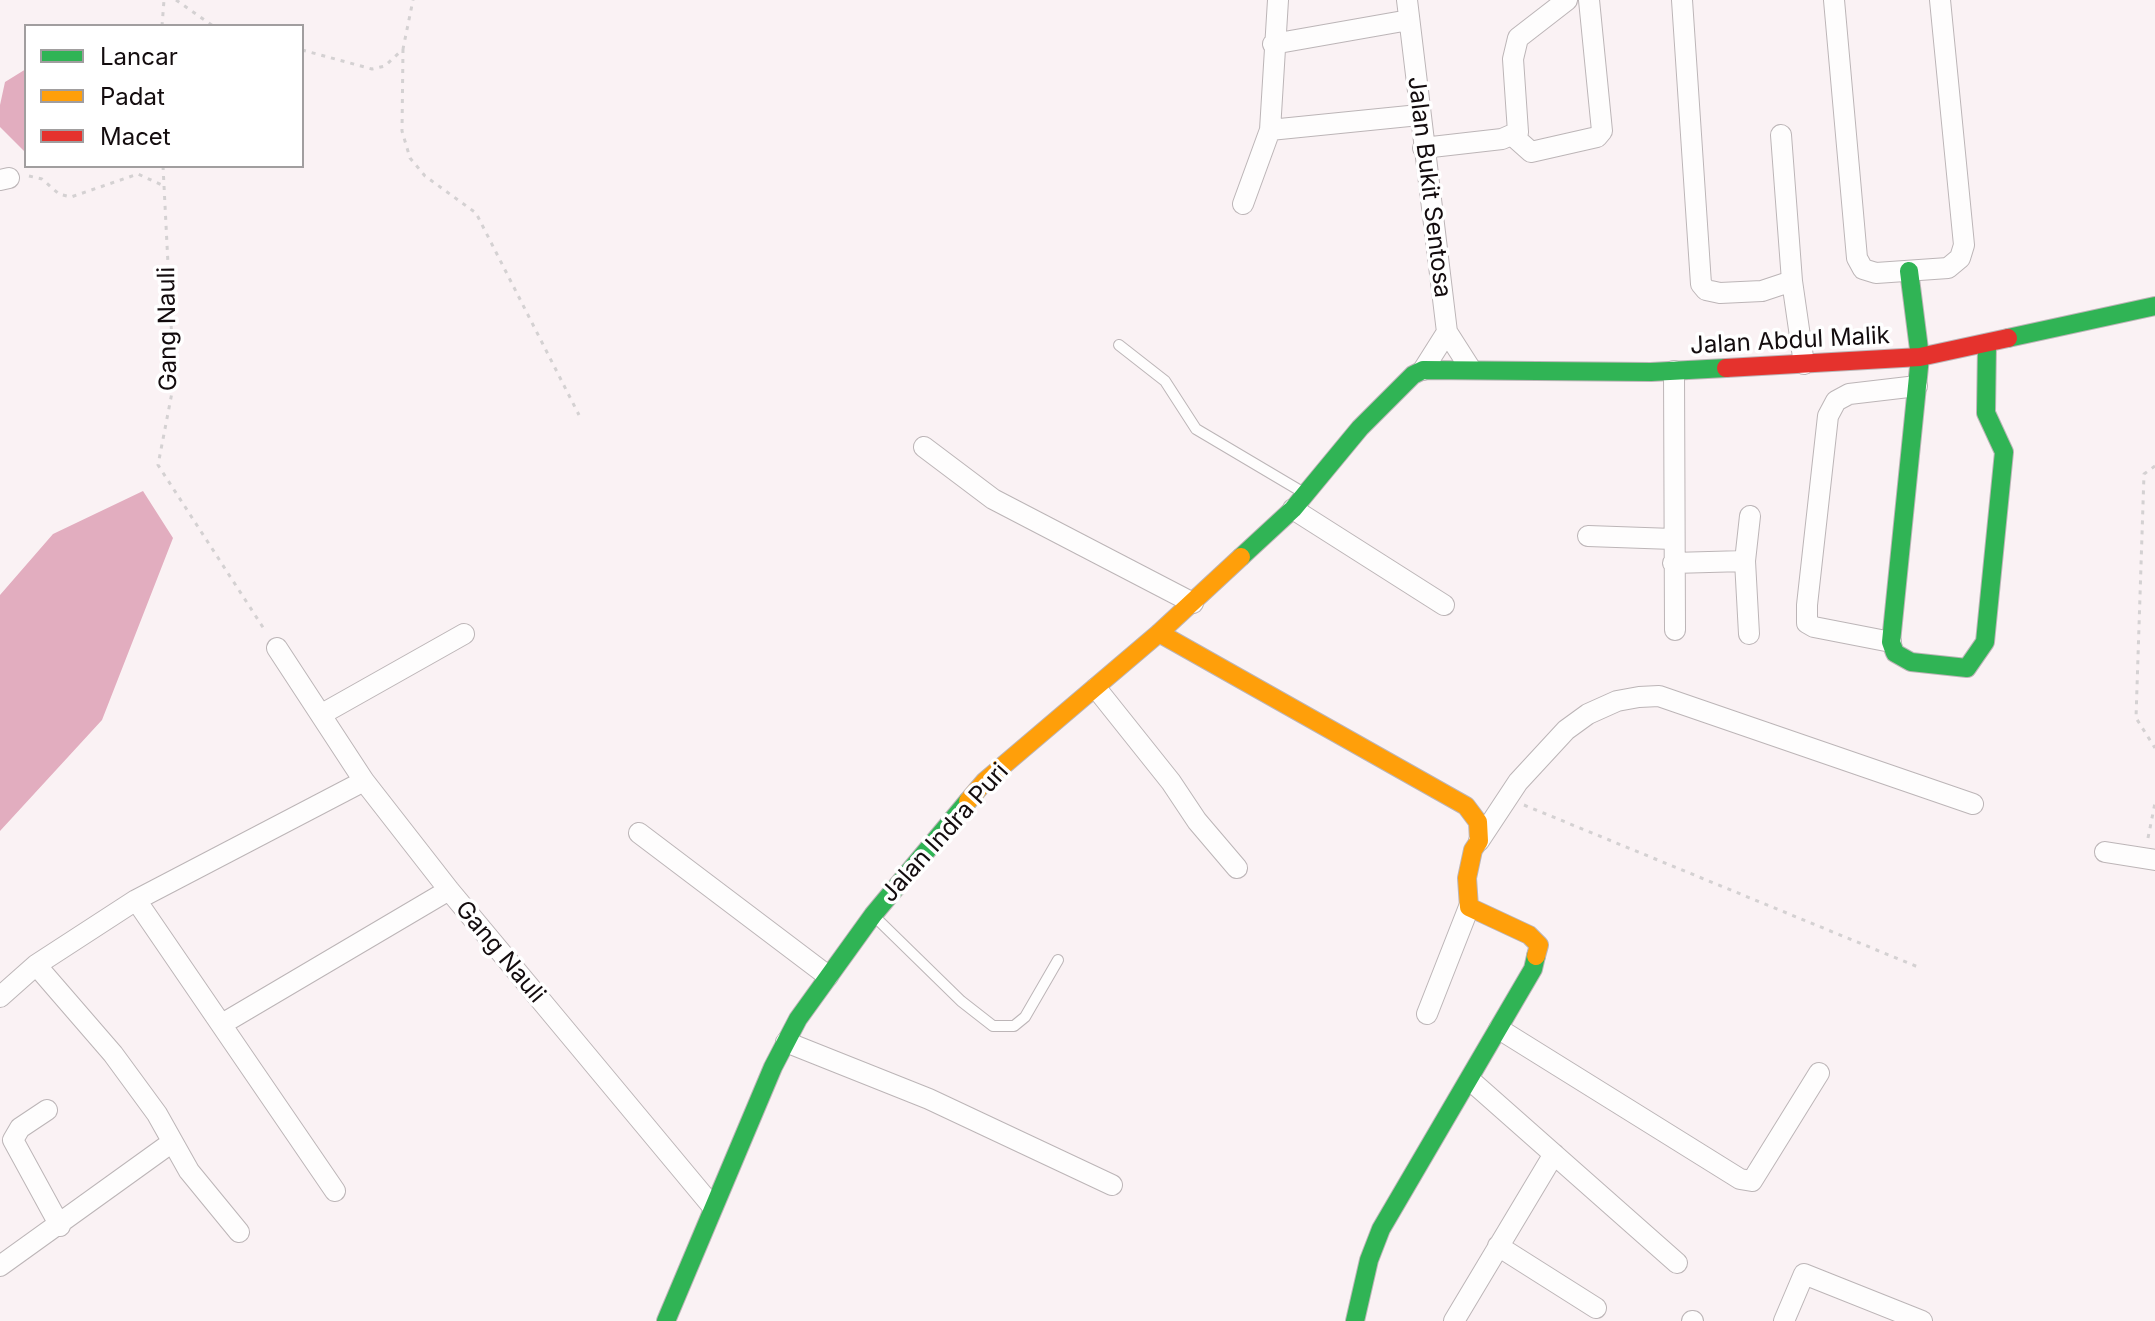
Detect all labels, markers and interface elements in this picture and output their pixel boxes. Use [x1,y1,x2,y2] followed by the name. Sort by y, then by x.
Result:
[24,24,304,168] legend
[100,42,178,71] text: Lancar
[1401,75,1457,299] street label: Jalan Bukit Sentosa
[100,82,165,111] text: Padat
[100,122,171,151] text: Macet
[153,267,183,391] street label: Gang Nauli
[1689,321,1891,361] street label: Jalan Abdul Malik
[875,758,1015,908] street label: Jalan Indra Puri
[449,895,551,1009] street label: Gang Nauli

